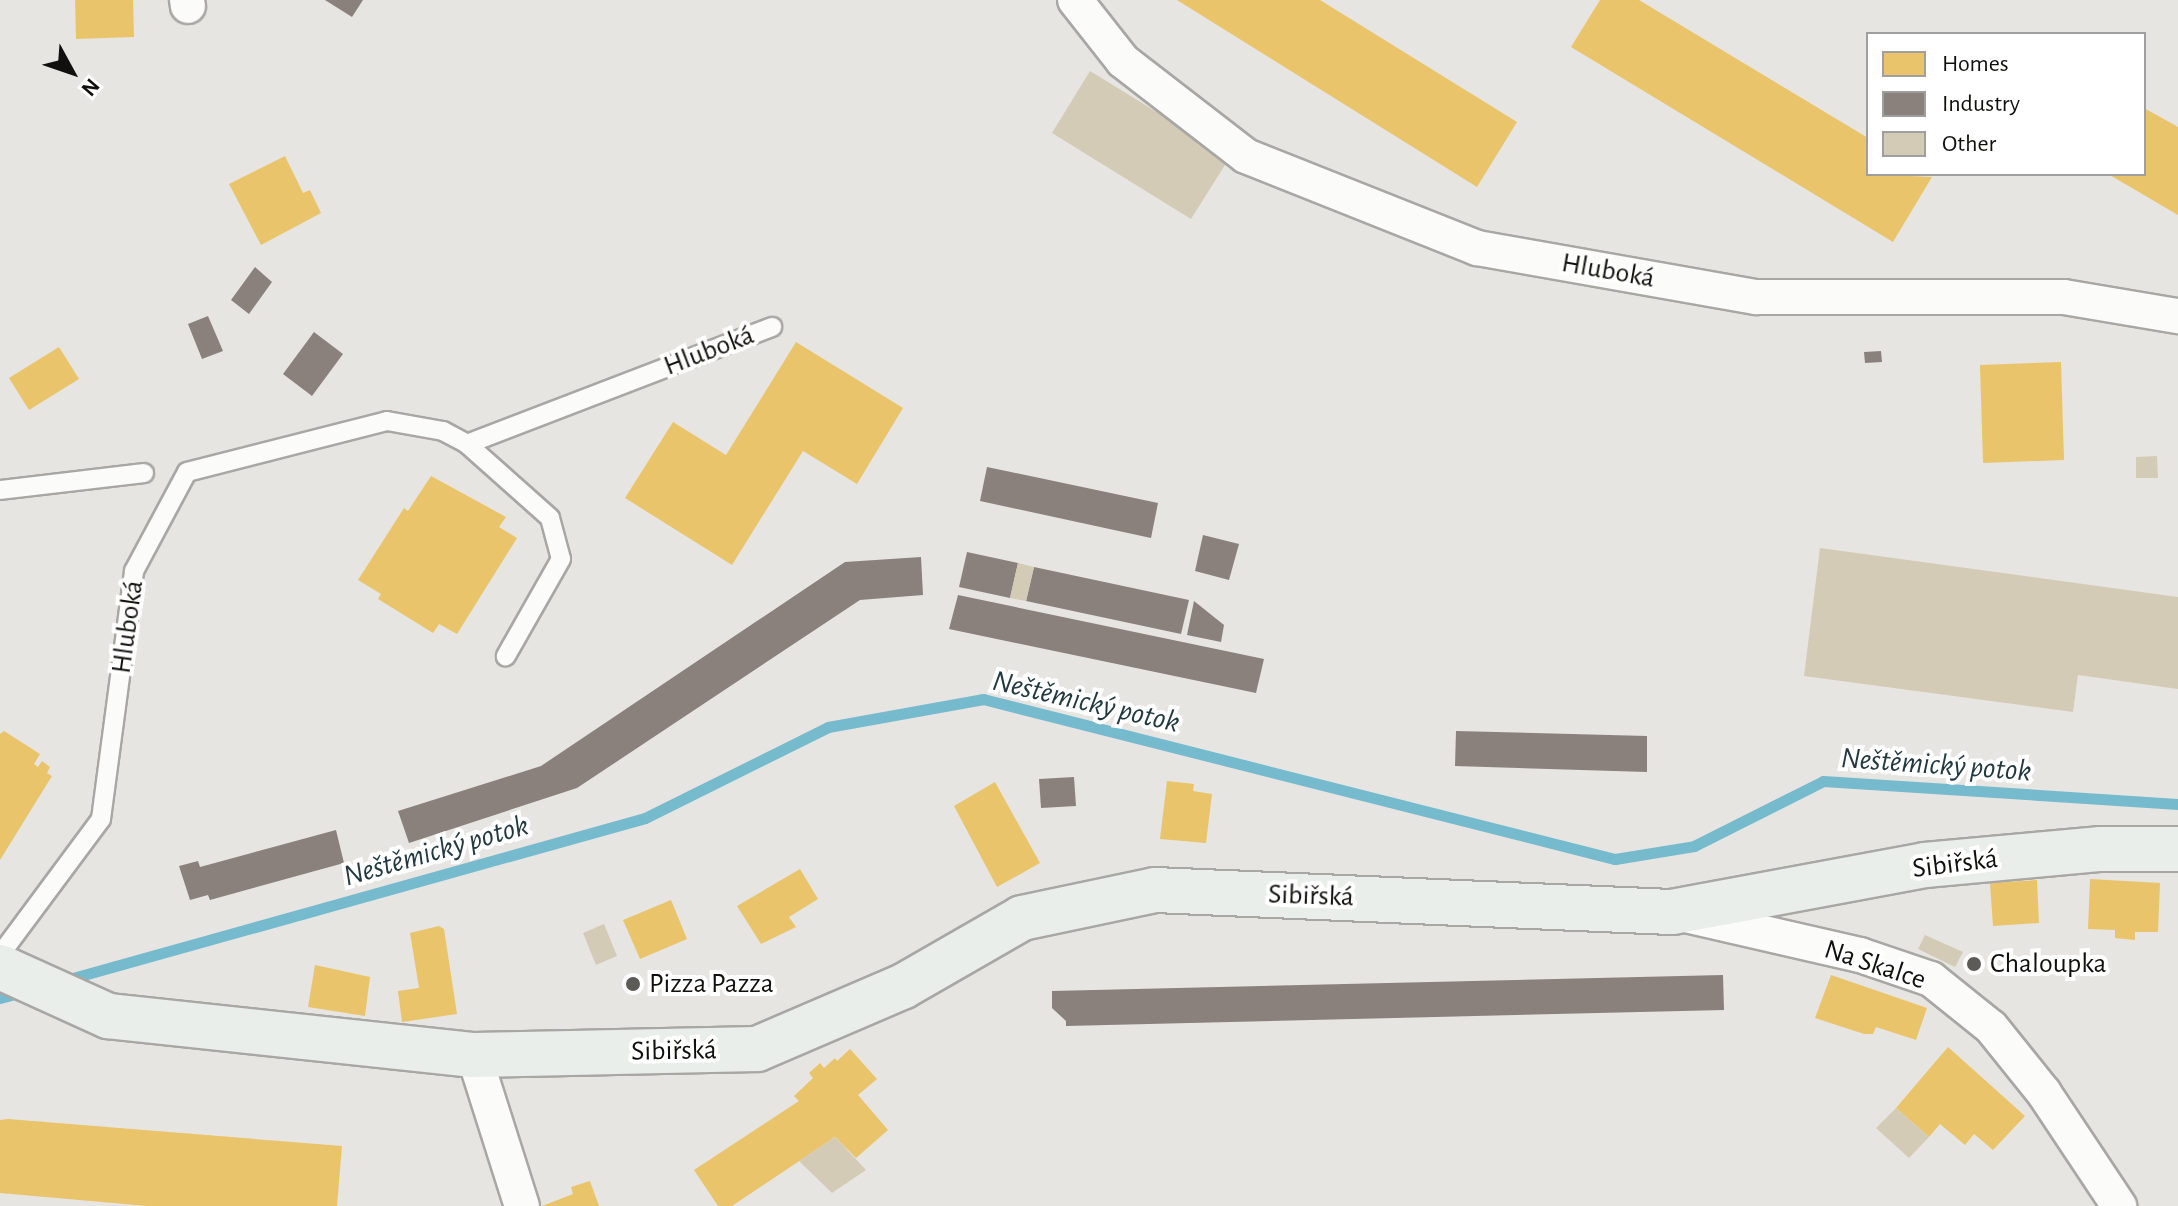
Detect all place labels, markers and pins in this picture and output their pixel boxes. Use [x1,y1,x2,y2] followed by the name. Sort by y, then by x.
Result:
[1990,947,2106,981] place label: Chaloupka
[1965,955,1983,973] marker: Chaloupka
[649,967,774,1001] place label: Pizza Pazza
[624,975,642,993] marker: Pizza Pazza

